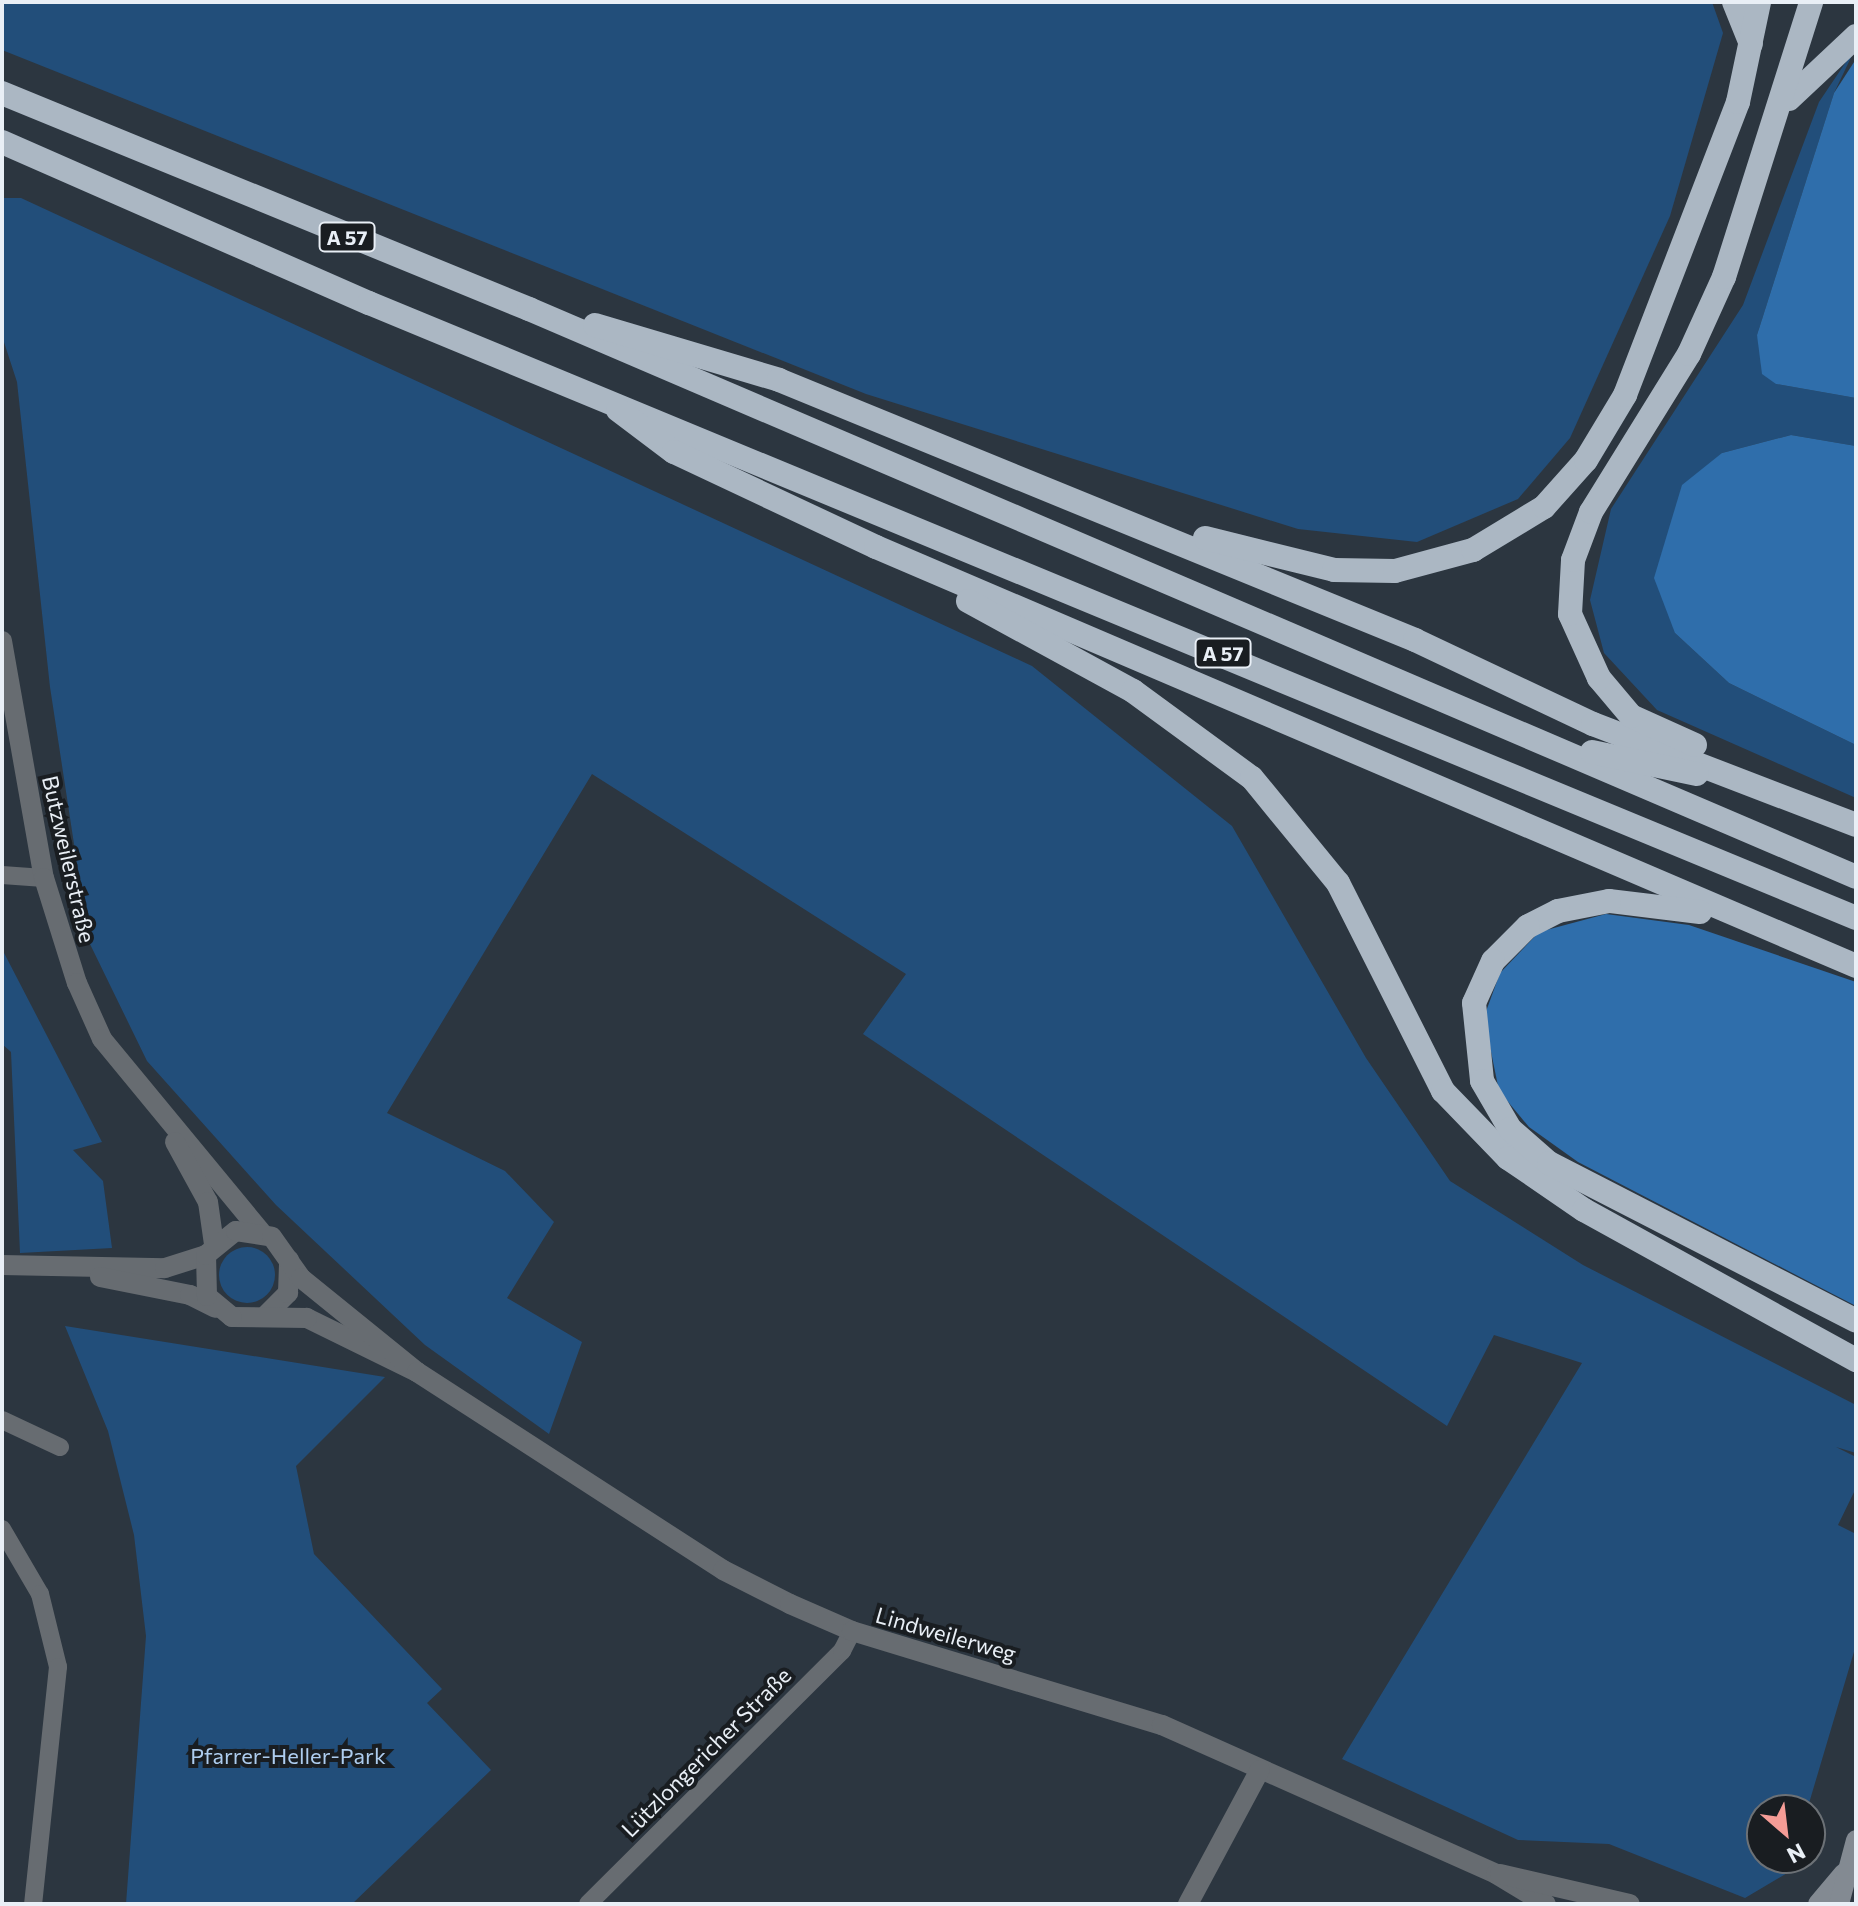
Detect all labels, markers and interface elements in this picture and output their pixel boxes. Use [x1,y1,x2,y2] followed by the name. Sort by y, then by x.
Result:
[317,221,377,253] road number: A 57
[1193,637,1253,669] road number: A 57
[37,773,101,945] street label: Butzweilerstraße
[873,1601,1019,1667] street label: Lindweilerweg
[616,1662,796,1842] street label: Lützlongericher Straße
[190,1743,386,1769] park label: Pfarrer-Heller-Park
[1746,1794,1826,1874] north arrow
[1783,1838,1810,1870] text: N

